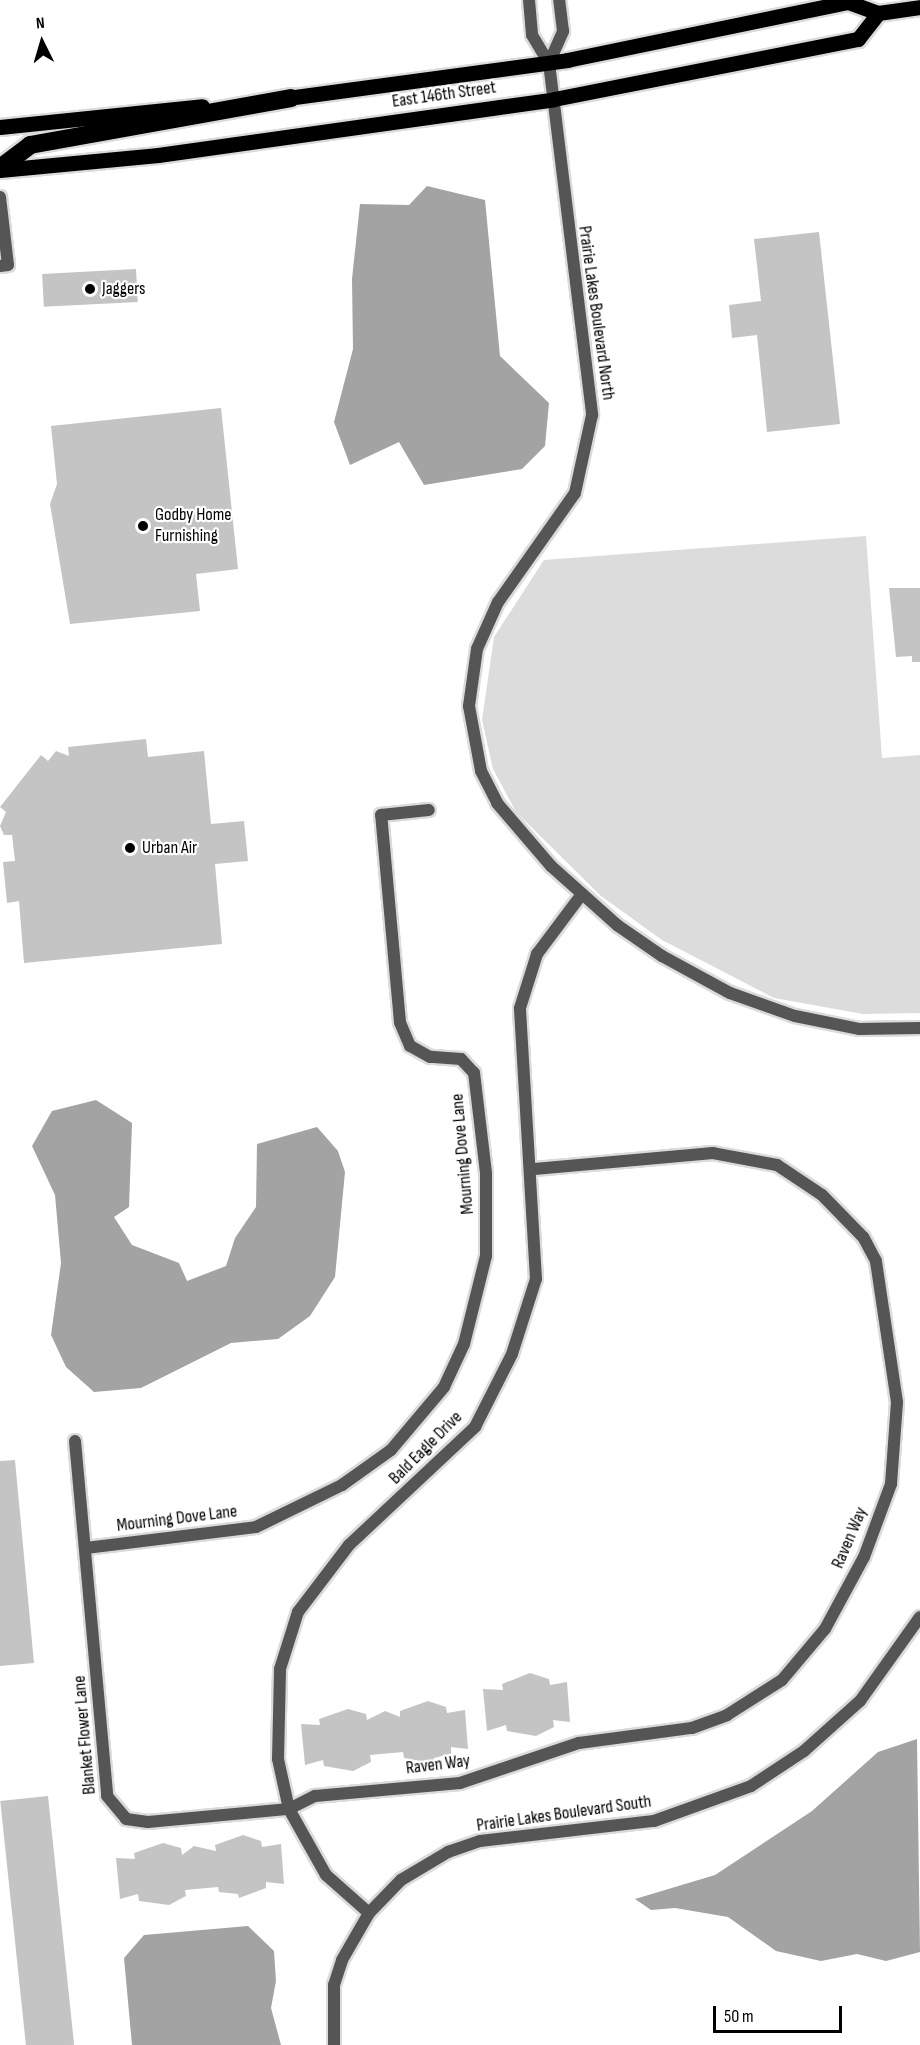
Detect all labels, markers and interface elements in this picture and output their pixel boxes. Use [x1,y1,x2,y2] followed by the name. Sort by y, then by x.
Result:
[12,12,72,72] north arrow
[35,14,45,33] text: N
[391,77,497,113] street label: East 146th Street
[573,225,619,401] street label: Prairie Lakes Boulevard North
[102,278,146,300] place label: Jaggers
[83,282,97,296] marker: Jaggers
[155,505,232,548] place label: Godby Home Furnishing
[136,519,150,533] marker: Godby Home Furnishing
[142,837,197,859] place label: Urban Air
[123,841,137,855] marker: Urban Air
[447,1093,479,1215] street label: Mourning Dove Lane
[385,1407,467,1489] street label: Bald Eagle Drive
[115,1501,239,1537] street label: Mourning Dove Lane
[827,1504,873,1572] street label: Raven Way
[69,1675,101,1795] street label: Blanket Flower Lane
[405,1750,471,1780] street label: Raven Way
[475,1791,653,1837] street label: Prairie Lakes Boulevard South
[716,1994,845,2032] scale bar
[724,2006,754,2027] text: 50 m

